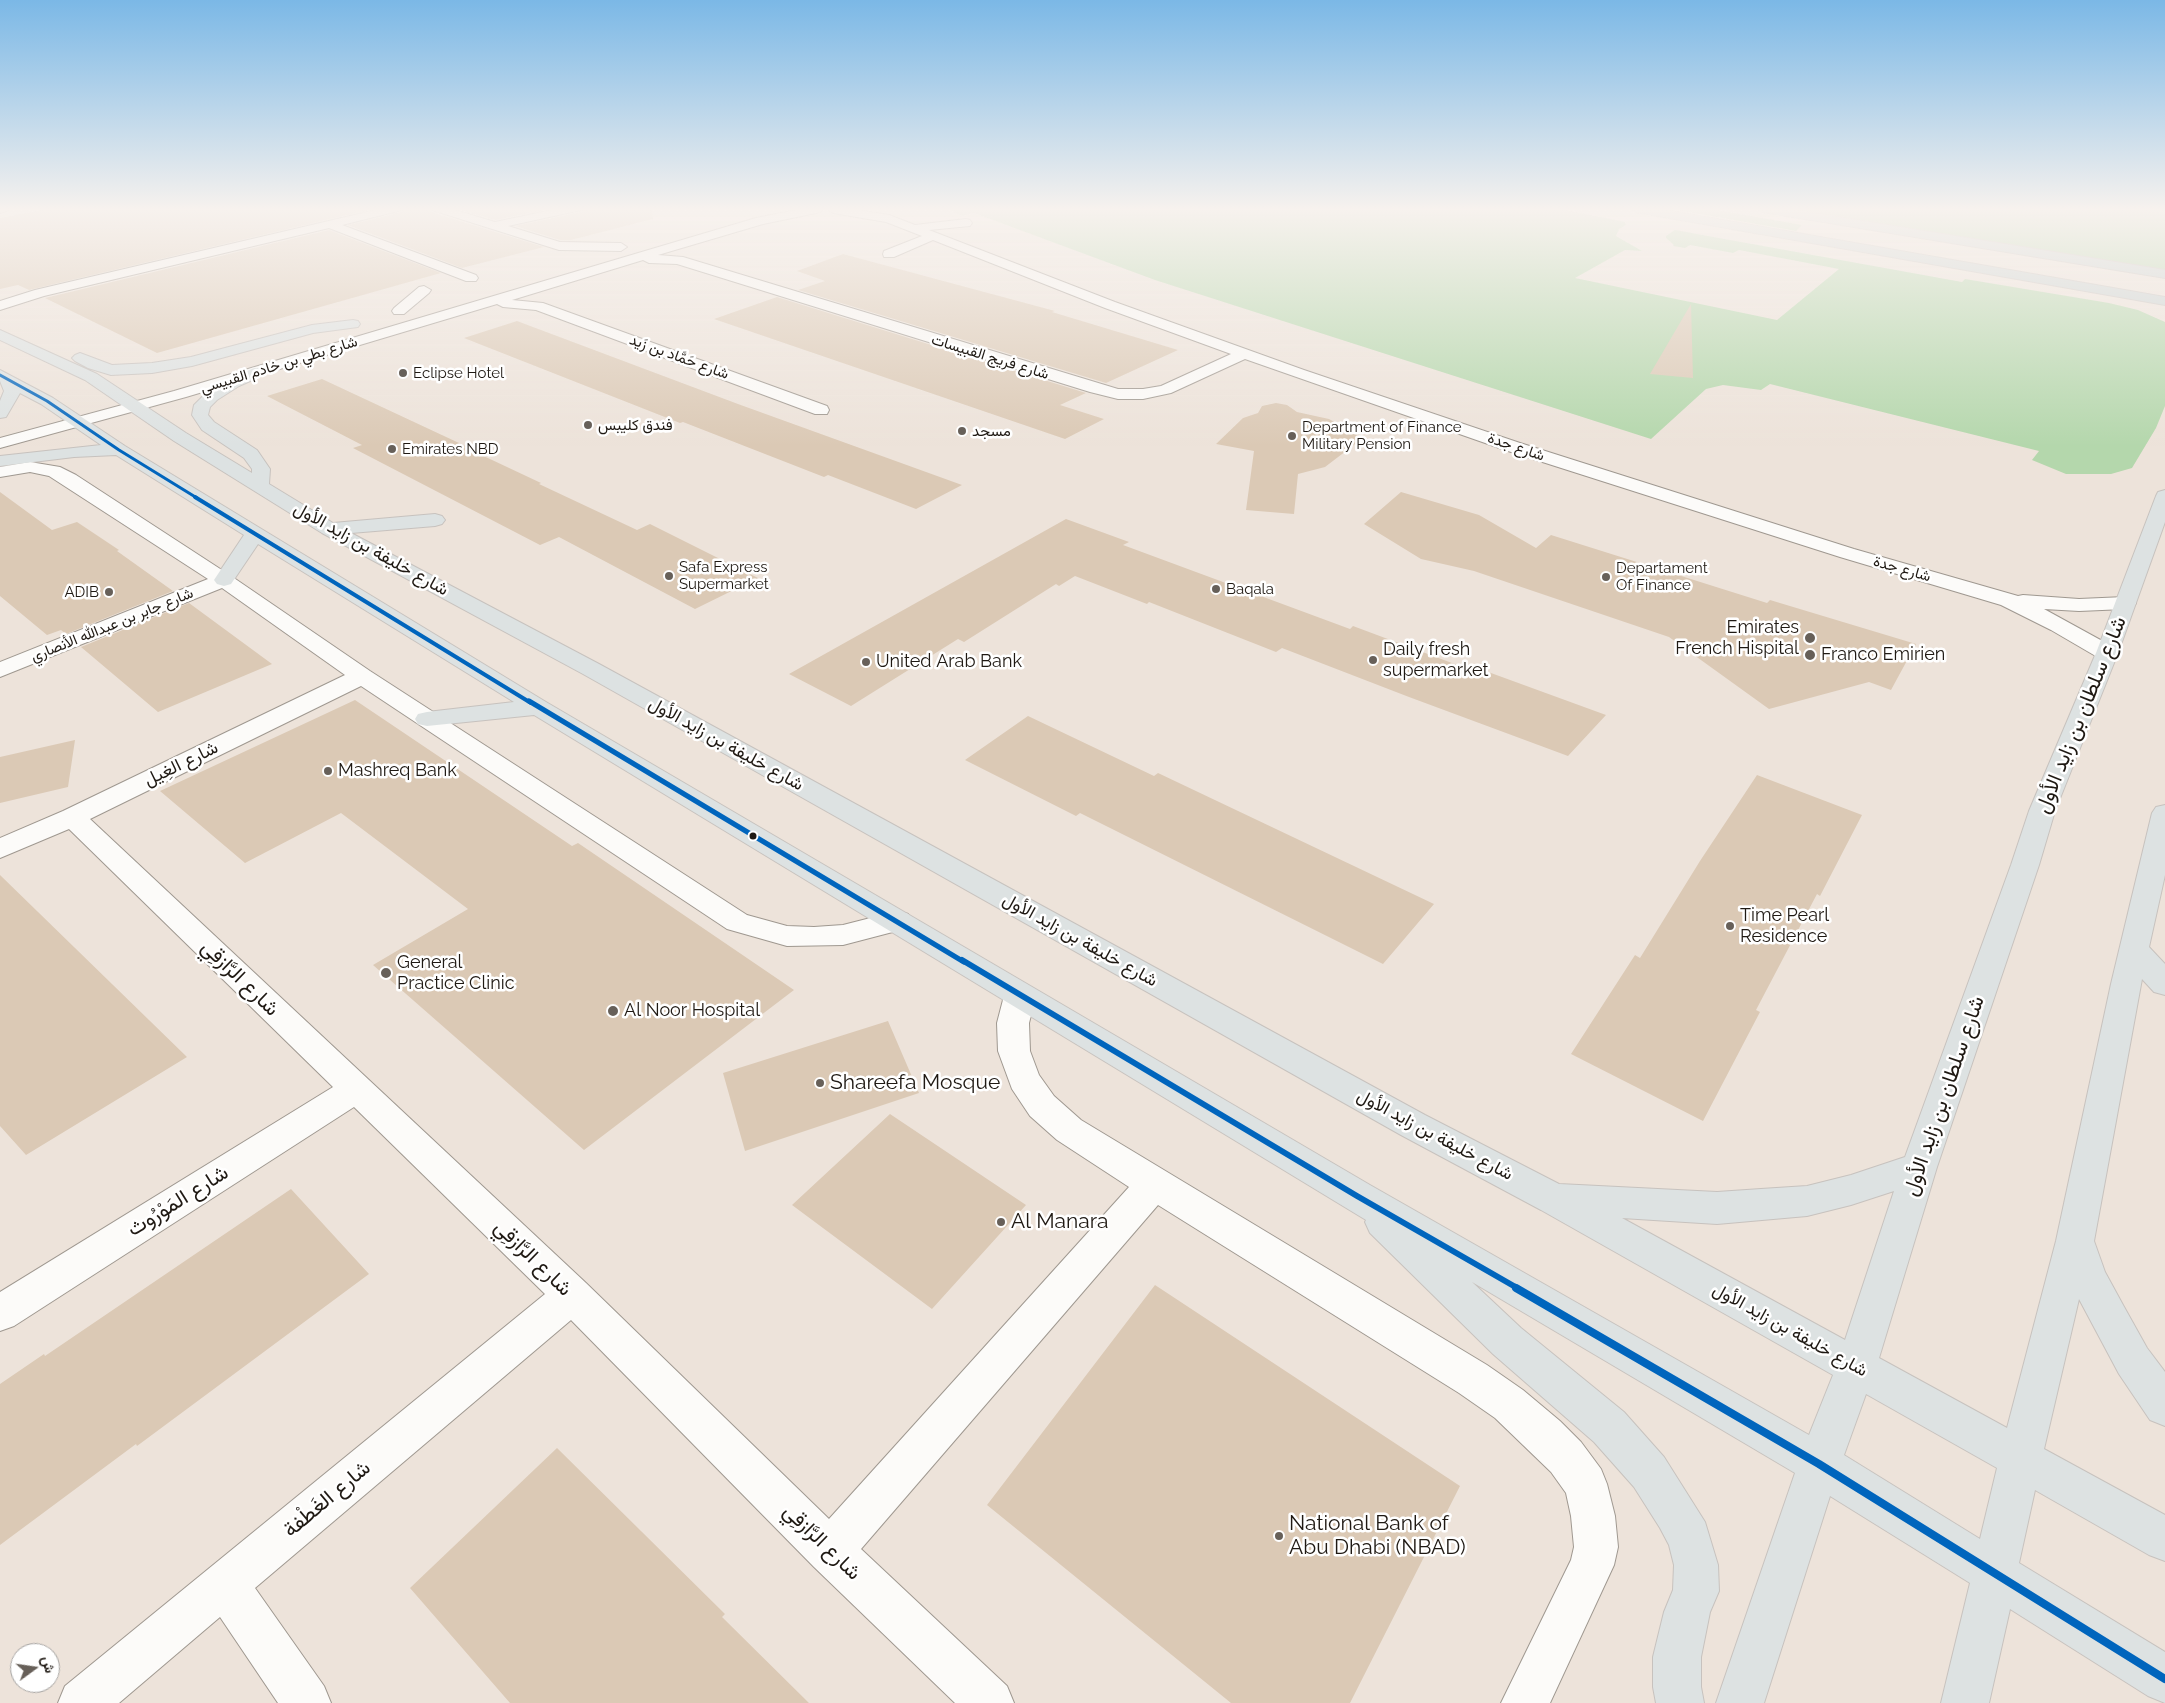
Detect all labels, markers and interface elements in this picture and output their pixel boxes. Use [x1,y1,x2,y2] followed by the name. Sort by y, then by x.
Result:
[627,331,731,383] street label: شارع حَمَّاد بن زَيد
[929,331,1051,383] street label: شارع فريج القبيسات
[198,333,360,397] street label: شارع بطي بن خادم القبيسي
[413,364,504,382] place label: Eclipse Hotel
[397,367,409,379] marker: Eclipse Hotel
[598,416,673,434] place label: فندق كليبس
[1302,418,1462,453] place label: Department of Finance Military Pension
[582,419,594,431] marker: فندق كليبس
[972,422,1011,440] place label: مسجد
[956,425,968,437] marker: مسجد
[1485,429,1547,465] street label: شارع جدة
[1286,430,1298,442] marker: Department of Finance Military Pension
[402,440,499,458] place label: Emirates NBD
[386,443,398,455] marker: Emirates NBD
[290,497,452,601] street label: شارع خليفة بن زايد الأول
[1871,552,1933,586] street label: شارع جدة
[679,558,769,593] place label: Safa Express Supermarket
[1616,559,1708,594] place label: Departament Of Finance
[663,570,675,582] marker: Safa Express Supermarket
[1600,571,1612,583] marker: Departament Of Finance
[1226,580,1274,598] place label: Baqala
[64,583,99,601] place label: ADIB
[1210,583,1222,595] marker: Baqala
[28,584,196,666] street label: شارع جابر بن عبدالله الأنصاري
[103,586,115,598] marker: ADIB
[2030,613,2132,817] street label: شارع سلطان بن زايد الأول
[1675,617,1799,660] place label: Emirates French Hispital
[1803,631,1817,645] marker: Emirates French Hispital
[1383,639,1489,682] place label: Daily fresh supermarket
[1821,644,1945,666] place label: Franco Emirien
[1803,648,1817,662] marker: Franco Emirien
[876,651,1022,673] place label: United Arab Bank
[1367,654,1379,666] marker: Daily fresh supermarket
[860,656,872,668] marker: United Arab Bank
[645,692,807,796] street label: شارع خليفة بن زايد الأول
[140,737,222,791] street label: شارع الغِيل
[338,760,457,782] place label: Mashreq Bank
[322,765,334,777] marker: Mashreq Bank
[748,831,758,841] unlabelled marker
[999,888,1161,992] street label: شارع خليفة بن زايد الأول
[1740,905,1829,948] place label: Time Pearl Residence
[1724,920,1736,932] marker: Time Pearl Residence
[196,935,284,1021] street label: شارع الرَّازقِي
[397,952,515,994] place label: General Practice Clinic
[379,966,393,980] marker: General Practice Clinic
[1898,993,1990,1199] street label: شارع سلطان بن زايد الأول
[624,1000,760,1022] place label: Al Noor Hospital
[606,1004,620,1018] marker: Al Noor Hospital
[830,1070,1000,1096] place label: Shareefa Mosque
[814,1077,826,1089] marker: Shareefa Mosque
[1353,1085,1517,1185] street label: شارع خليفة بن زايد الأول
[123,1160,233,1242] street label: شارع المَوْرُوث
[1011,1209,1108,1235] place label: Al Manara
[489,1215,577,1301] street label: شارع الرَّازقِي
[995,1216,1007,1228] marker: Al Manara
[1709,1278,1871,1382] street label: شارع خليفة بن زايد الأول
[278,1455,376,1543] street label: شارع الغَطْفة
[778,1499,866,1585] street label: شارع الرَّازقِي
[1289,1511,1466,1561] place label: National Bank of Abu Dhabi (NBAD)
[1273,1530,1285,1542] marker: National Bank of Abu Dhabi (NBAD)
[10,1643,60,1693] north arrow
[39,1655,58,1675] text: ش

